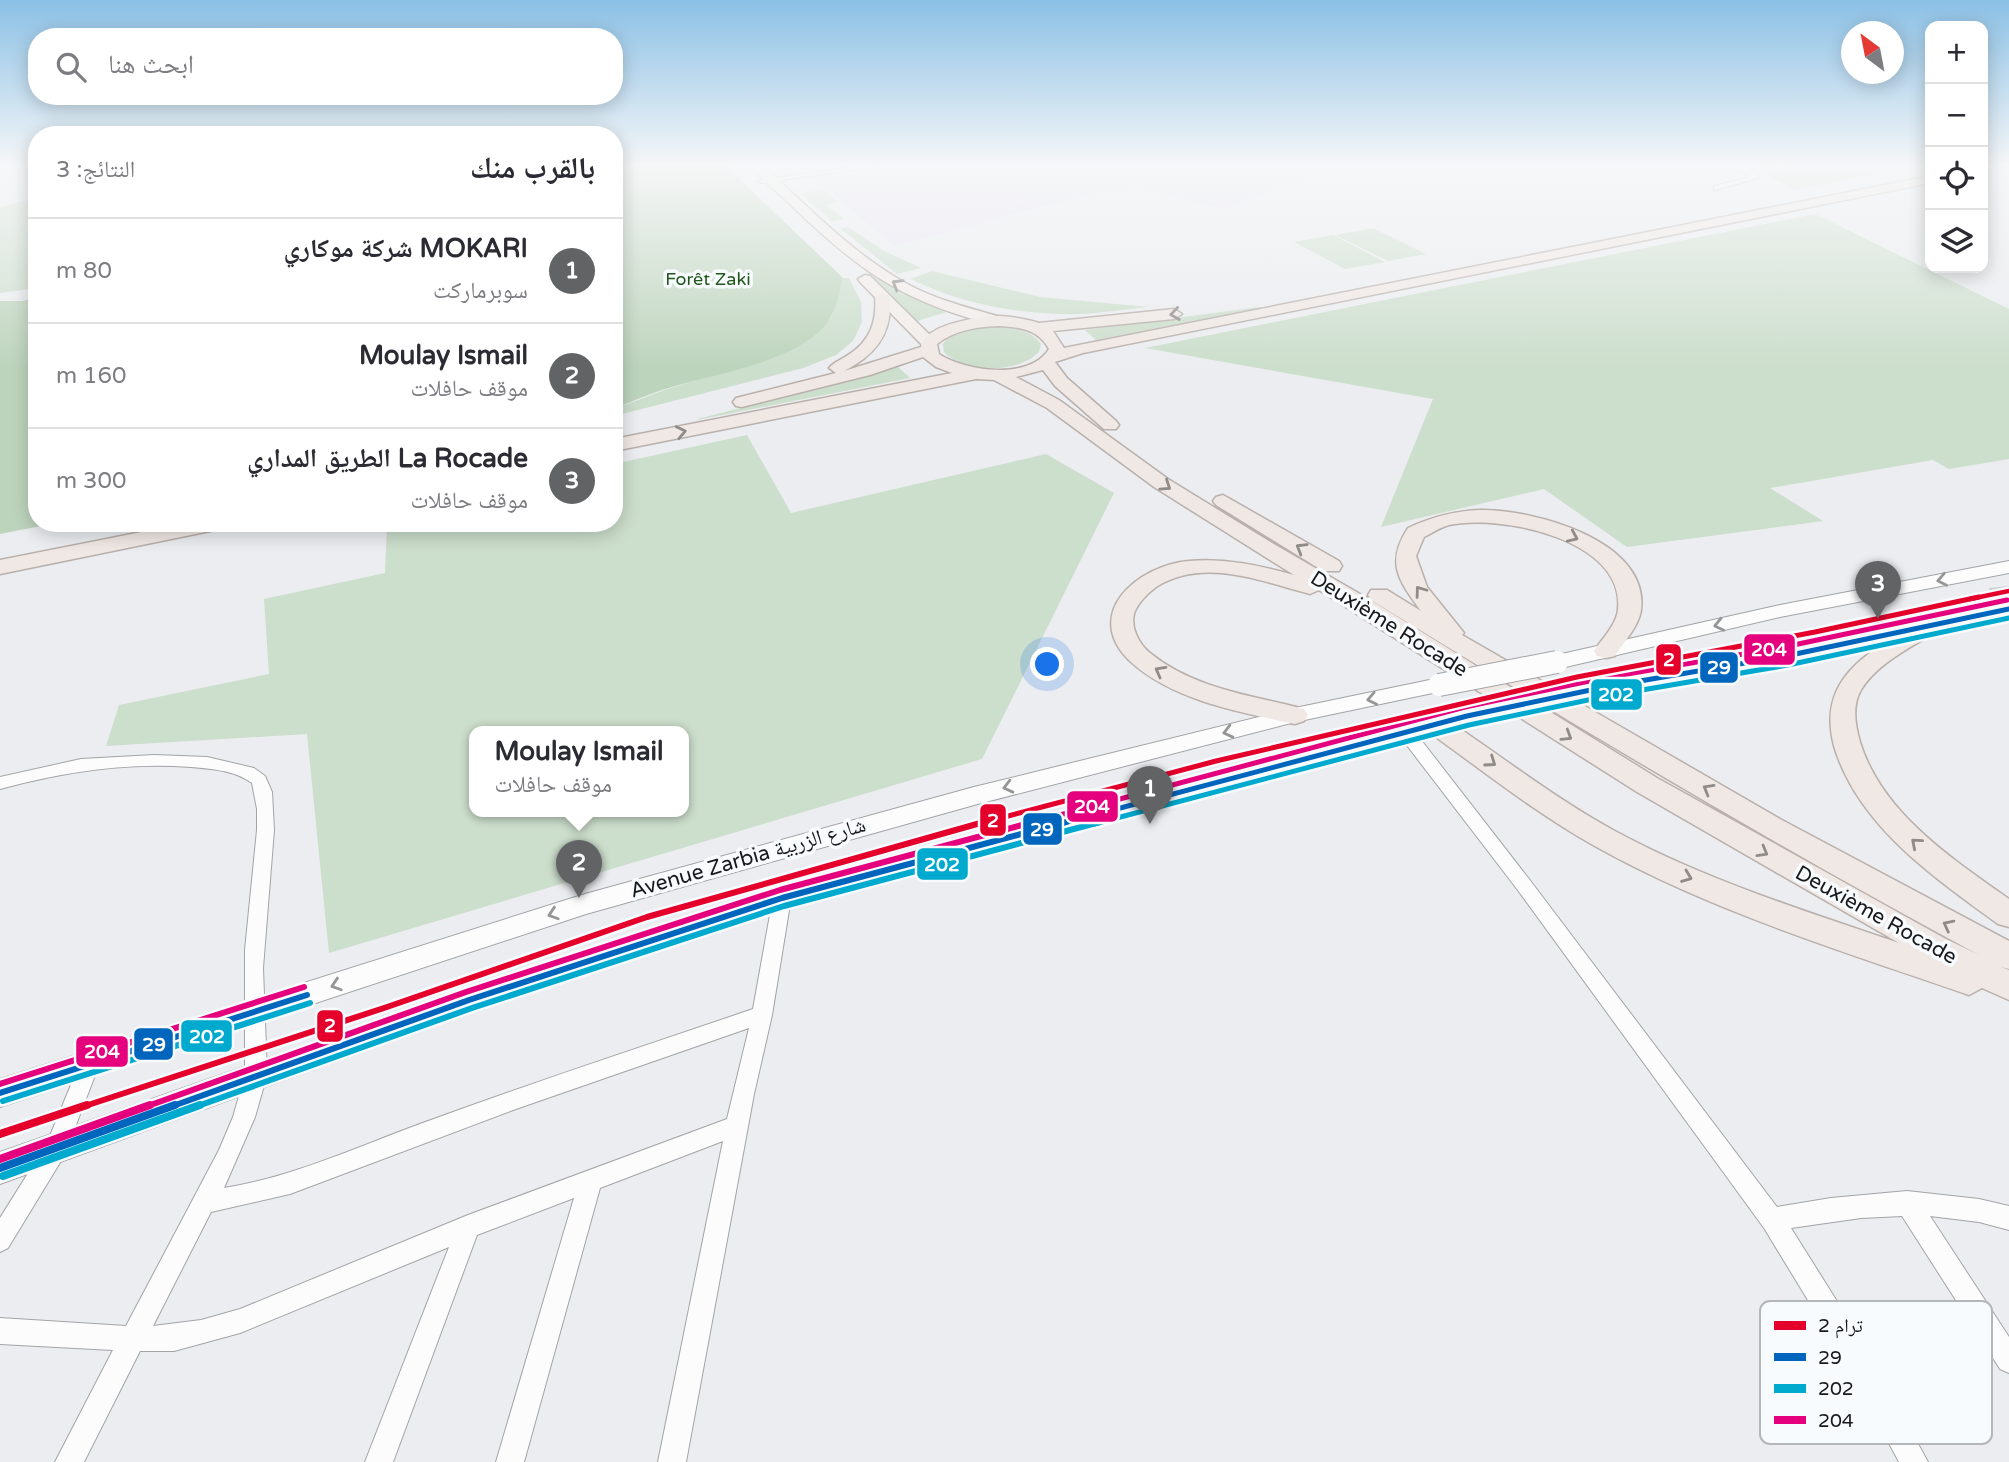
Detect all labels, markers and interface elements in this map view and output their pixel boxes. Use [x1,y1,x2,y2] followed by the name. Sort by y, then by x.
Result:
[1841,21,1904,84] north arrow
[1925,21,1988,273] map controls
[1925,21,1988,84] button: +
[28,28,623,105] search box
[52,48,90,86] icon: search
[108,49,194,80] text: ابحث هنا
[1925,84,1988,147] button: −
[1925,147,1988,210] button: locate
[470,150,595,187] text: بالقرب منك
[56,156,135,184] text: النتائج: 3
[1925,210,1988,273] button: layers
[284,233,528,264] text: MOKARI شركة موكاري
[56,257,112,285] text: 80 m
[565,257,579,285] text: 1
[665,268,751,290] park label: Forêt Zaki
[433,277,528,305] text: سوبرماركت
[891,279,904,292] one-way arrow
[1169,306,1181,321] one-way arrow
[359,340,528,371] text: Moulay Ismail
[56,362,126,390] text: 160 m
[565,362,579,390] text: 2
[410,375,528,403] text: موقف حافلات
[675,425,687,440] one-way arrow
[247,443,528,474] text: La Rocade الطريق المداري
[56,467,126,495] text: 300 m
[565,467,579,495] text: 3
[1158,477,1171,490] one-way arrow
[410,487,528,515] text: موقف حافلات
[1565,529,1578,543] one-way arrow
[1296,544,1309,557] one-way arrow
[1855,561,1901,619] pin: 3
[1306,566,1472,683] street label: Deuxième Rocade
[1936,571,1948,586] one-way arrow
[1416,586,1428,599] one-way arrow
[1713,617,1725,631] one-way arrow
[1743,633,1796,666] line badge: 204
[1751,639,1787,661] text: 204
[1655,643,1682,676] line badge: 2
[1030,647,1064,681] your location
[1663,649,1675,671] text: 2
[1699,651,1739,684] line badge: 29
[1707,657,1731,679] text: 29
[1155,666,1168,679] one-way arrow
[1590,678,1643,711] line badge: 202
[1598,684,1634,706] text: 202
[1366,691,1378,705] one-way arrow
[1222,724,1234,738] one-way arrow
[469,726,689,817] popup
[1559,727,1572,740] one-way arrow
[494,736,664,767] text: Moulay Ismail
[1483,754,1496,767] one-way arrow
[1127,766,1173,824] pin: 1
[494,771,612,799] text: موقف حافلات
[1002,779,1014,793] one-way arrow
[1702,784,1715,797] one-way arrow
[1066,790,1119,823] line badge: 204
[1074,796,1110,818] text: 204
[979,803,1007,837] line badge: 2
[987,810,999,832] text: 2
[627,812,869,904] street label: Avenue Zarbia شارع الزربية
[1022,812,1063,846] line badge: 29
[1030,819,1054,841] text: 29
[1912,839,1925,851] one-way arrow
[556,840,602,898] pin: 2
[1755,844,1768,857] one-way arrow
[916,847,969,881] line badge: 202
[924,854,960,876] text: 202
[1791,860,1961,970] street label: Deuxième Rocade
[1680,869,1692,883] one-way arrow
[547,906,559,921] one-way arrow
[1943,920,1956,933] one-way arrow
[331,977,343,991] one-way arrow
[316,1009,344,1043] line badge: 2
[324,1015,336,1037] text: 2
[180,1019,233,1053] line badge: 202
[189,1026,225,1048] text: 202
[133,1027,174,1061] line badge: 29
[142,1034,166,1056] text: 29
[75,1035,129,1068] line badge: 204
[84,1041,120,1063] text: 204
[1760,1301,1992,1444] legend
[1818,1315,1863,1339] text: ترام 2
[1818,1347,1842,1369] text: 29
[1818,1378,1854,1400] text: 202
[1818,1410,1854,1432] text: 204

